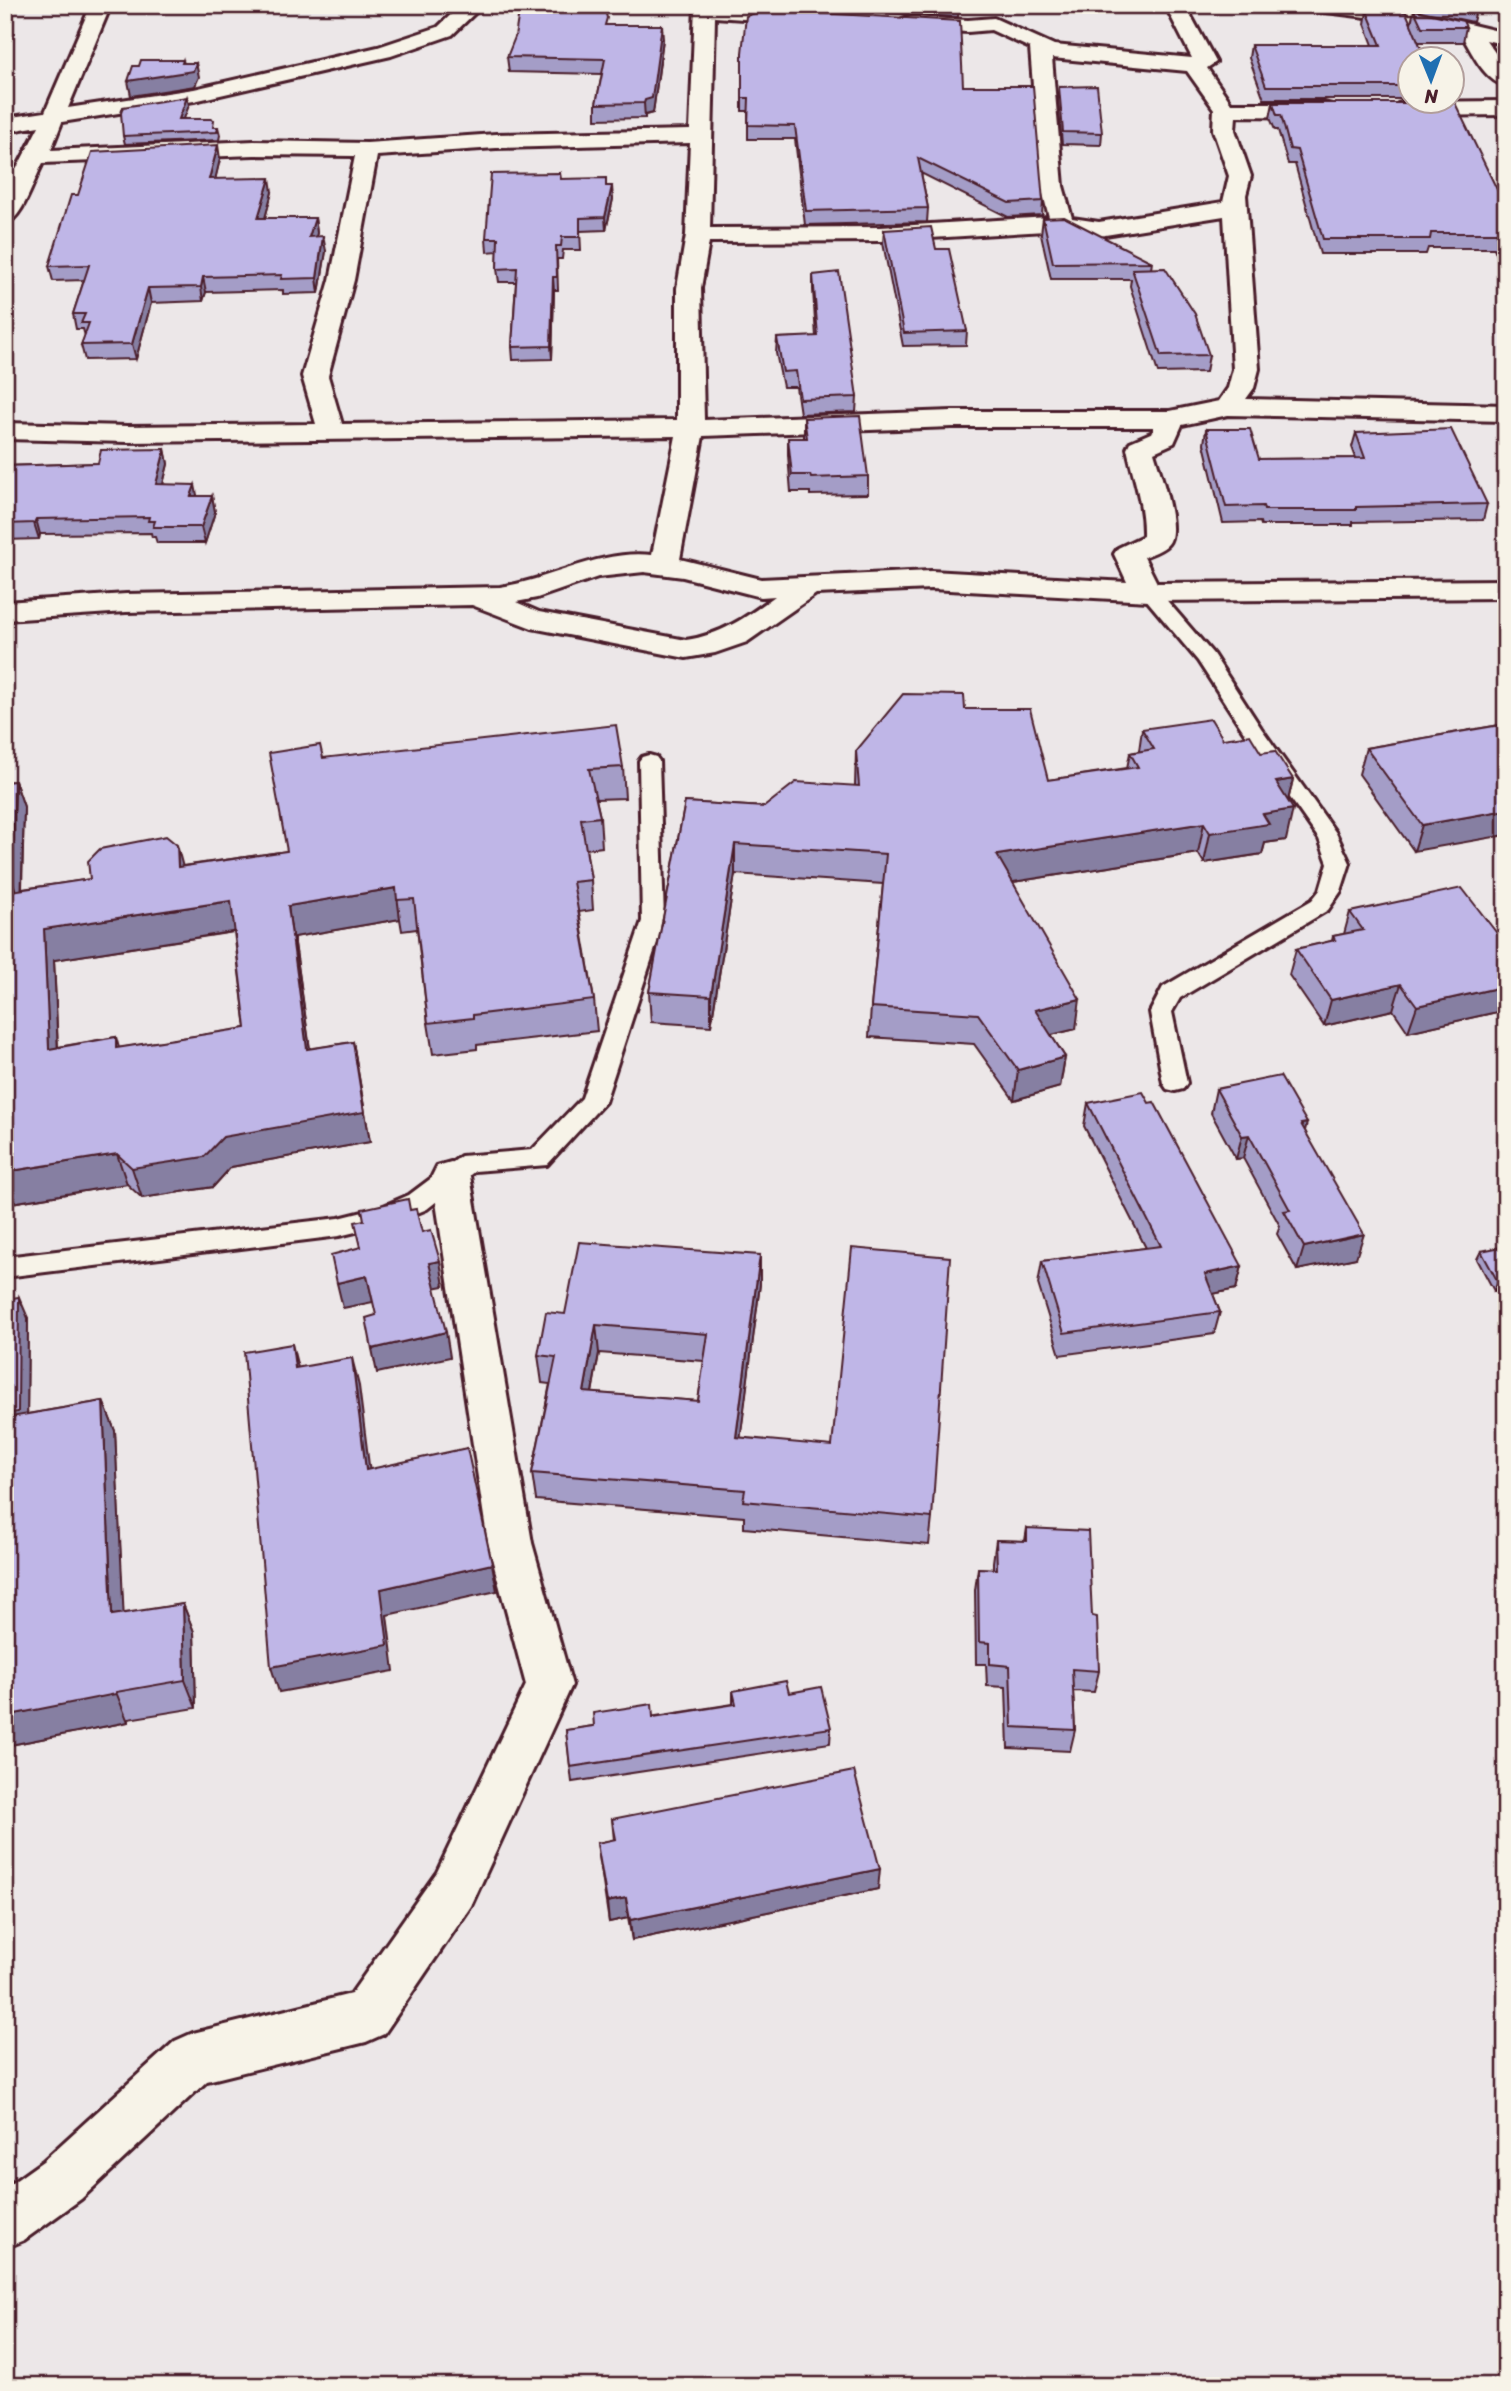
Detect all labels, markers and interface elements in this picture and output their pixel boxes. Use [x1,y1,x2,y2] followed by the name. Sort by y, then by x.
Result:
[1396,46,1466,116] north arrow
[1424,80,1439,113] text: N

